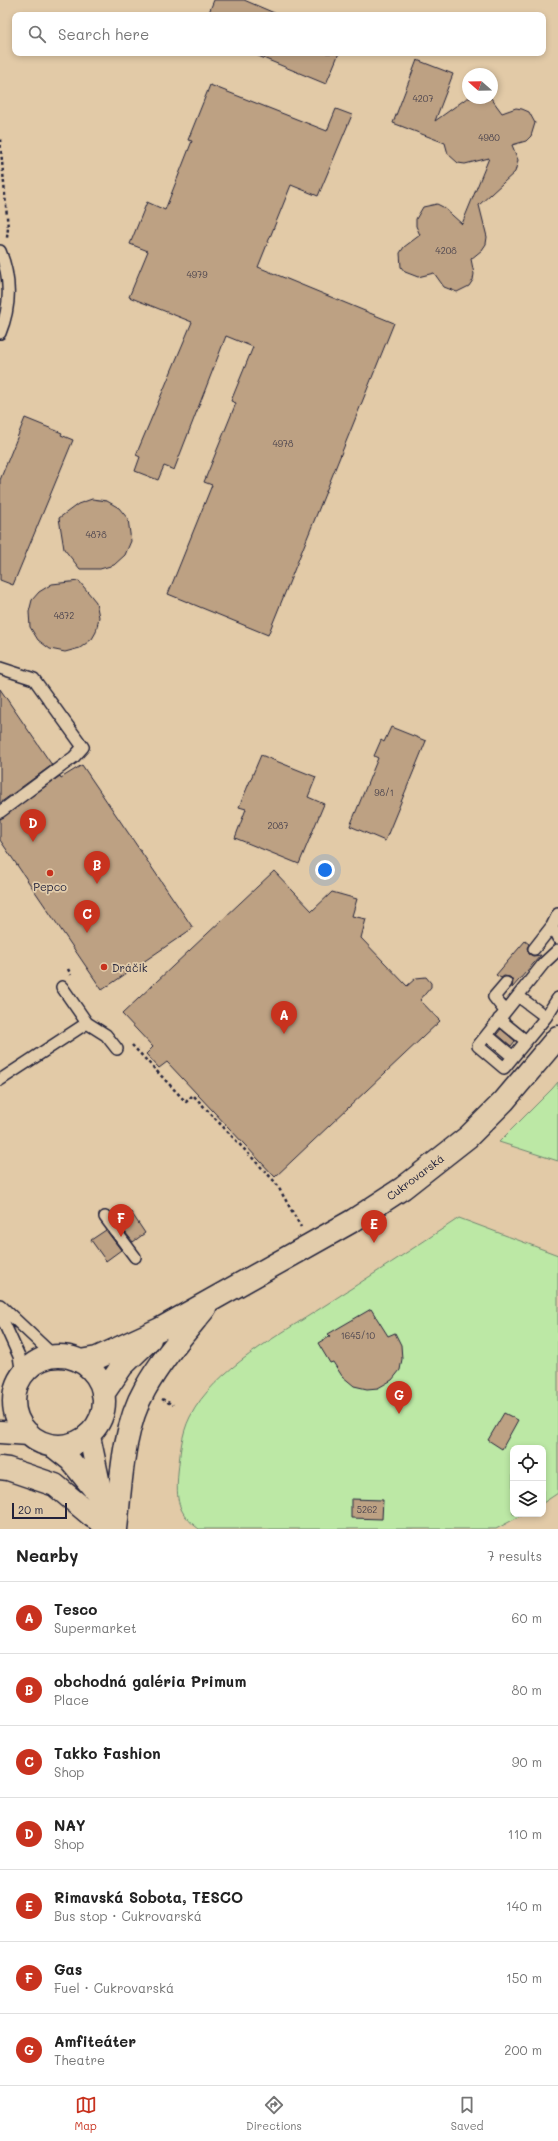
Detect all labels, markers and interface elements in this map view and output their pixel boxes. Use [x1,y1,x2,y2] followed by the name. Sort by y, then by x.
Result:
[12,12,546,56] search box
[26,23,48,45] icon: search
[58,24,149,44] text: Search here
[462,68,498,104] north arrow
[413,93,433,104] house number: 4207
[478,132,500,143] house number: 4980
[435,245,457,256] house number: 4208
[187,269,208,280] house number: 4979
[272,438,294,449] house number: 4978
[85,529,107,540] house number: 4878
[54,610,74,621] house number: 4872
[374,787,394,798] house number: 98/1
[20,809,46,842] pin: D
[267,820,289,831] house number: 2087
[84,851,110,884] pin: B
[315,860,335,880] your location
[45,868,55,878] marker: Pepco
[33,879,67,894] place label: Pepco
[74,900,100,933] pin: C
[112,960,148,975] place label: Dráčik
[99,962,109,972] marker: Dráčik
[271,1001,297,1034] pin: A
[383,1150,447,1203] street label: Cukrovarská
[108,1204,134,1237] pin: F
[361,1210,387,1243] pin: E
[341,1330,376,1341] house number: 1645/10
[386,1381,412,1414] pin: G
[510,1445,546,1517] map controls
[510,1445,546,1481] button: locate
[510,1481,546,1517] button: layers
[12,1501,67,1520] scale bar
[18,1502,43,1517] text: 20 m
[357,1504,377,1515] house number: 5262
[16,1544,78,1566] text: Nearby
[487,1547,542,1564] text: 7 results
[54,1599,97,1619] text: Tesco
[24,1609,34,1626] text: A
[512,1609,542,1626] text: 60 m
[54,1619,137,1636] text: Supermarket
[54,1671,246,1691] text: obchodná galéria Primum
[25,1681,33,1698] text: B
[512,1681,542,1698] text: 80 m
[54,1691,89,1708] text: Place
[54,1743,161,1763] text: Takko Fashion
[24,1753,34,1770] text: C
[512,1753,542,1770] text: 90 m
[54,1763,84,1780] text: Shop
[54,1815,86,1835] text: NAY
[24,1825,34,1842] text: D
[508,1825,542,1842] text: 110 m
[54,1835,84,1852] text: Shop
[54,1887,243,1907] text: Rimavská Sobota, TESCO
[25,1897,33,1914] text: E
[506,1897,542,1914] text: 140 m
[54,1907,202,1924] text: Bus stop · Cukrovarská
[54,1959,82,1979] text: Gas
[25,1969,33,1986] text: F
[506,1969,542,1986] text: 150 m
[54,1979,174,1996] text: Fuel · Cukrovarská
[54,2031,136,2051] text: Amfiteáter
[24,2041,34,2058] text: G
[504,2041,542,2058] text: 200 m
[54,2051,105,2068] text: Theatre
[75,2094,97,2133] tab: Map
[246,2094,302,2133] tab: Directions
[451,2094,483,2133] tab: Saved

